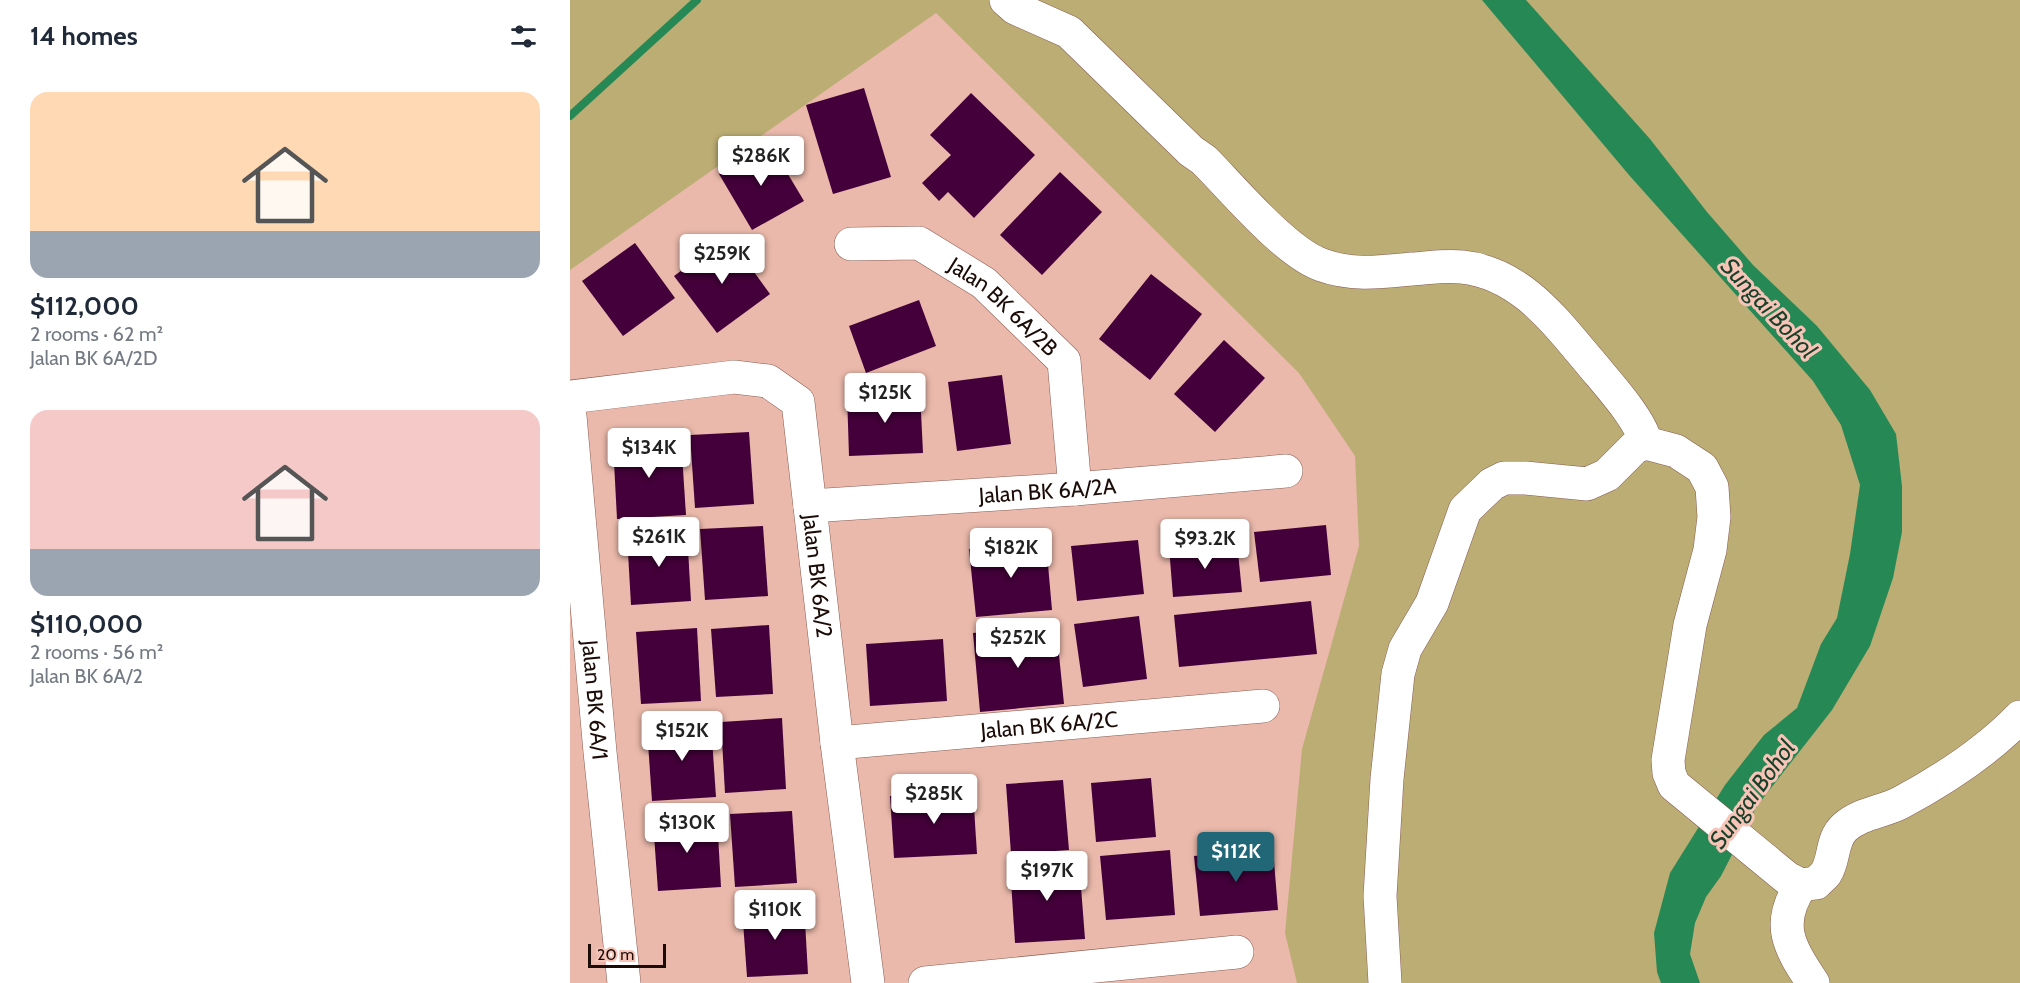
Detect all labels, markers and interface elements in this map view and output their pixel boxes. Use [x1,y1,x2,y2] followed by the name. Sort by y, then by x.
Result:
[30,20,138,52] text: 14 homes
[507,20,540,53] icon: filters
[231,131,339,239] icon: home
[719,136,803,187] pin: $286K
[732,143,790,167] text: $286K
[680,234,764,285] pin: $259K
[694,241,750,265] text: $259K
[943,251,1064,361] street label: Jalan BK 6A/2B
[1715,252,1823,365] water label: Sungai Bohol
[30,290,139,322] text: $112,000
[30,322,163,346] text: 2 rooms · 62 m²
[30,346,157,370] text: Jalan BK 6A/2D
[843,373,927,424] pin: $125K
[859,380,911,404] text: $125K
[607,428,691,479] pin: $134K
[622,435,676,459] text: $134K
[231,449,339,557] icon: home
[977,472,1118,509] street label: Jalan BK 6A/2A
[797,512,838,639] street label: Jalan BK 6A/2
[617,517,701,568] pin: $261K
[1156,519,1254,570] pin: $93.2K
[632,524,686,548] text: $261K
[1174,526,1236,550] text: $93.2K
[969,528,1053,579] pin: $182K
[984,535,1038,559] text: $182K
[30,608,143,640] text: $110,000
[976,618,1060,669] pin: $252K
[990,625,1046,649] text: $252K
[576,638,614,761] street label: Jalan BK 6A/1
[30,640,163,664] text: 2 rooms · 56 m²
[30,664,143,688] text: Jalan BK 6A/2
[978,705,1119,744] street label: Jalan BK 6A/2C
[640,711,724,762] pin: $152K
[656,718,708,742] text: $152K
[1703,734,1801,854] water label: Sungai Bohol
[892,774,976,825] pin: $285K
[905,781,963,805] text: $285K
[645,803,729,854] pin: $130K
[659,810,715,834] text: $130K
[1194,832,1278,883] pin: $112K
[1211,839,1261,863] text: $112K
[1005,851,1089,902] pin: $197K
[1021,858,1073,882] text: $197K
[733,890,817,941] pin: $110K
[748,897,802,921] text: $110K
[588,941,666,968] scale bar
[597,945,634,964] text: 20 m

